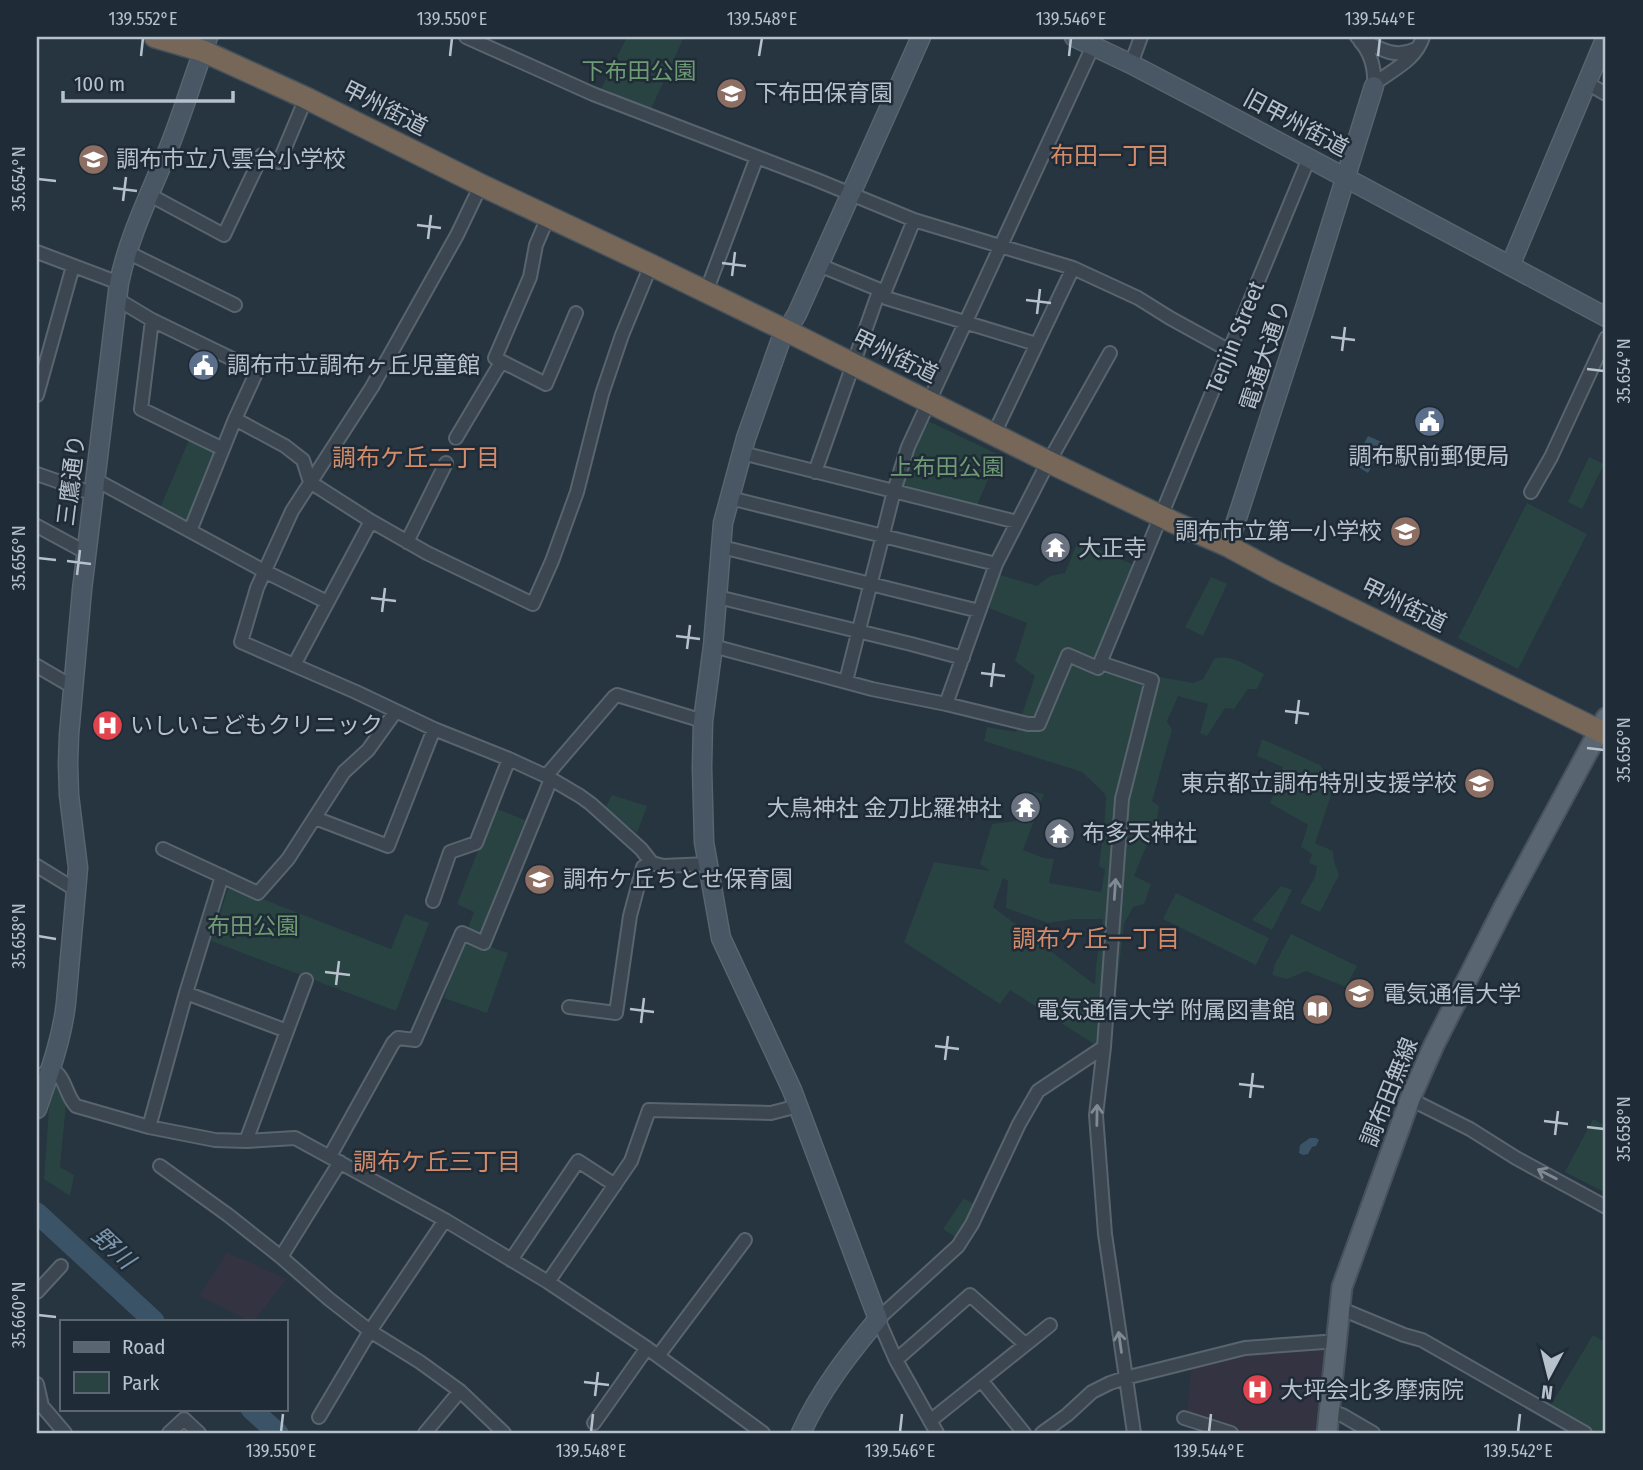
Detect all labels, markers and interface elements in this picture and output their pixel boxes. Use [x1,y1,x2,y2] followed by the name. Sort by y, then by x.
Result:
[109,8,177,30] text: 139.552°E
[417,8,487,30] text: 139.550°E
[727,8,797,30] text: 139.548°E
[1036,8,1106,30] text: 139.546°E
[1345,8,1415,30] text: 139.544°E
[582,57,697,85] park label: 下布田公園
[63,60,233,104] scale bar
[74,71,125,97] text: 100 m
[338,75,432,141] street label: 甲州街道
[715,76,749,110] school or university icon: 下布田保育園
[755,79,893,107] place label: 下布田保育園
[1239,84,1353,162] street label: 旧甲州街道
[76,142,110,176] school or university icon: 調布市立八雲台小学校
[1050,142,1170,170] district label: 布田一丁目
[116,145,346,173] place label: 調布市立八雲台小学校
[8,146,30,212] text: 35.654°N
[1200,276,1270,397] street label: Tenjin Street
[1234,296,1296,414] street label: 電通大通り
[848,323,942,389] street label: 甲州街道
[1613,338,1635,404] text: 35.654°N
[187,348,221,382] public building icon: 調布市立調布ヶ丘児童館
[227,351,480,379] place label: 調布市立調布ヶ丘児童館
[1412,405,1446,439] public building icon: 調布駅前郵便局
[51,433,91,527] street label: 三鷹通り
[1349,442,1510,470] place label: 調布駅前郵便局
[332,444,500,472] district label: 調布ケ丘二丁目
[890,453,1005,481] park label: 上布田公園
[1388,514,1422,548] school or university icon: 調布市立第一小学校
[1175,517,1382,545] place label: 調布市立第一小学校
[8,525,30,591] text: 35.656°N
[1038,531,1072,565] temple icon: 大正寺
[1078,534,1147,562] place label: 大正寺
[1357,572,1451,638] street label: 甲州街道
[90,708,124,742] hospital icon: いしいこどもクリニック
[130,711,383,739] place label: いしいこどもクリニック
[1613,717,1635,783] text: 35.656°N
[1463,766,1497,800] school or university icon: 東京都立調布特別支援学校
[1181,769,1457,797] place label: 東京都立調布特別支援学校
[1008,791,1042,825] temple icon: 大鳥神社 金刀比羅神社
[767,794,1002,822] place label: 大鳥神社 金刀比羅神社
[1042,816,1076,850] temple icon: 布多天神社
[1082,819,1197,847] place label: 布多天神社
[523,862,557,896] school or university icon: 調布ケ丘ちとせ保育園
[563,865,793,893] place label: 調布ケ丘ちとせ保育園
[1109,878,1122,901] one-way arrow
[8,903,30,969] text: 35.658°N
[207,912,299,940] park label: 布田公園
[1012,925,1180,953] district label: 調布ケ丘一丁目
[1343,977,1377,1011] school or university icon: 電気通信大学
[1383,980,1521,1008] place label: 電気通信大学
[1301,993,1335,1027] library icon: 電気通信大学 附属図書館
[1037,996,1295,1024] place label: 電気通信大学 附属図書館
[1354,1033,1424,1151] street label: 調布田無線
[1613,1096,1635,1162] text: 35.658°N
[1091,1104,1104,1127] one-way arrow
[353,1148,521,1176] district label: 調布ケ丘三丁目
[1537,1166,1557,1180] one-way arrow
[86,1221,142,1277] water label: 野川
[8,1282,30,1348] text: 35.660°N
[60,1320,287,1410] legend
[1113,1331,1126,1353] one-way arrow
[122,1334,166,1360] text: Road
[1514,1340,1584,1410] north arrow
[122,1370,160,1396] text: Park
[1240,1373,1274,1407] hospital icon: 大坪会北多摩病院
[1280,1376,1464,1404] place label: 大坪会北多摩病院
[1540,1380,1554,1404] text: N
[246,1440,316,1462] text: 139.550°E
[556,1440,626,1462] text: 139.548°E
[865,1440,935,1462] text: 139.546°E
[1174,1440,1244,1462] text: 139.544°E
[1483,1440,1553,1462] text: 139.542°E

